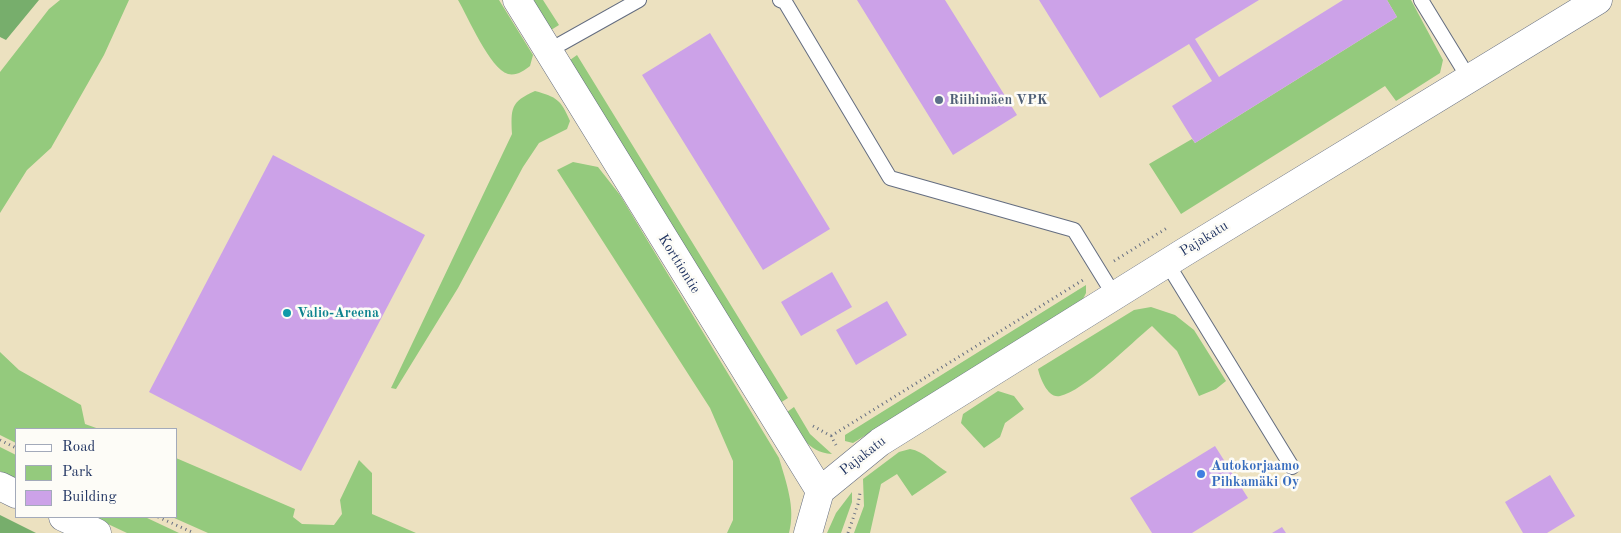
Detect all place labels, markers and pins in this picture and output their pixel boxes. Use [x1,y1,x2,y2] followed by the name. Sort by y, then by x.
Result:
[949,92,1048,108] place label: Riihimäen VPK
[933,94,945,106] marker: Riihimäen VPK
[297,305,379,321] place label: Valio-Areena
[281,307,293,319] marker: Valio-Areena
[1211,458,1299,491] place label: Autokorjaamo Pihkamäki Oy
[1195,468,1207,480] marker: Autokorjaamo Pihkamäki Oy

